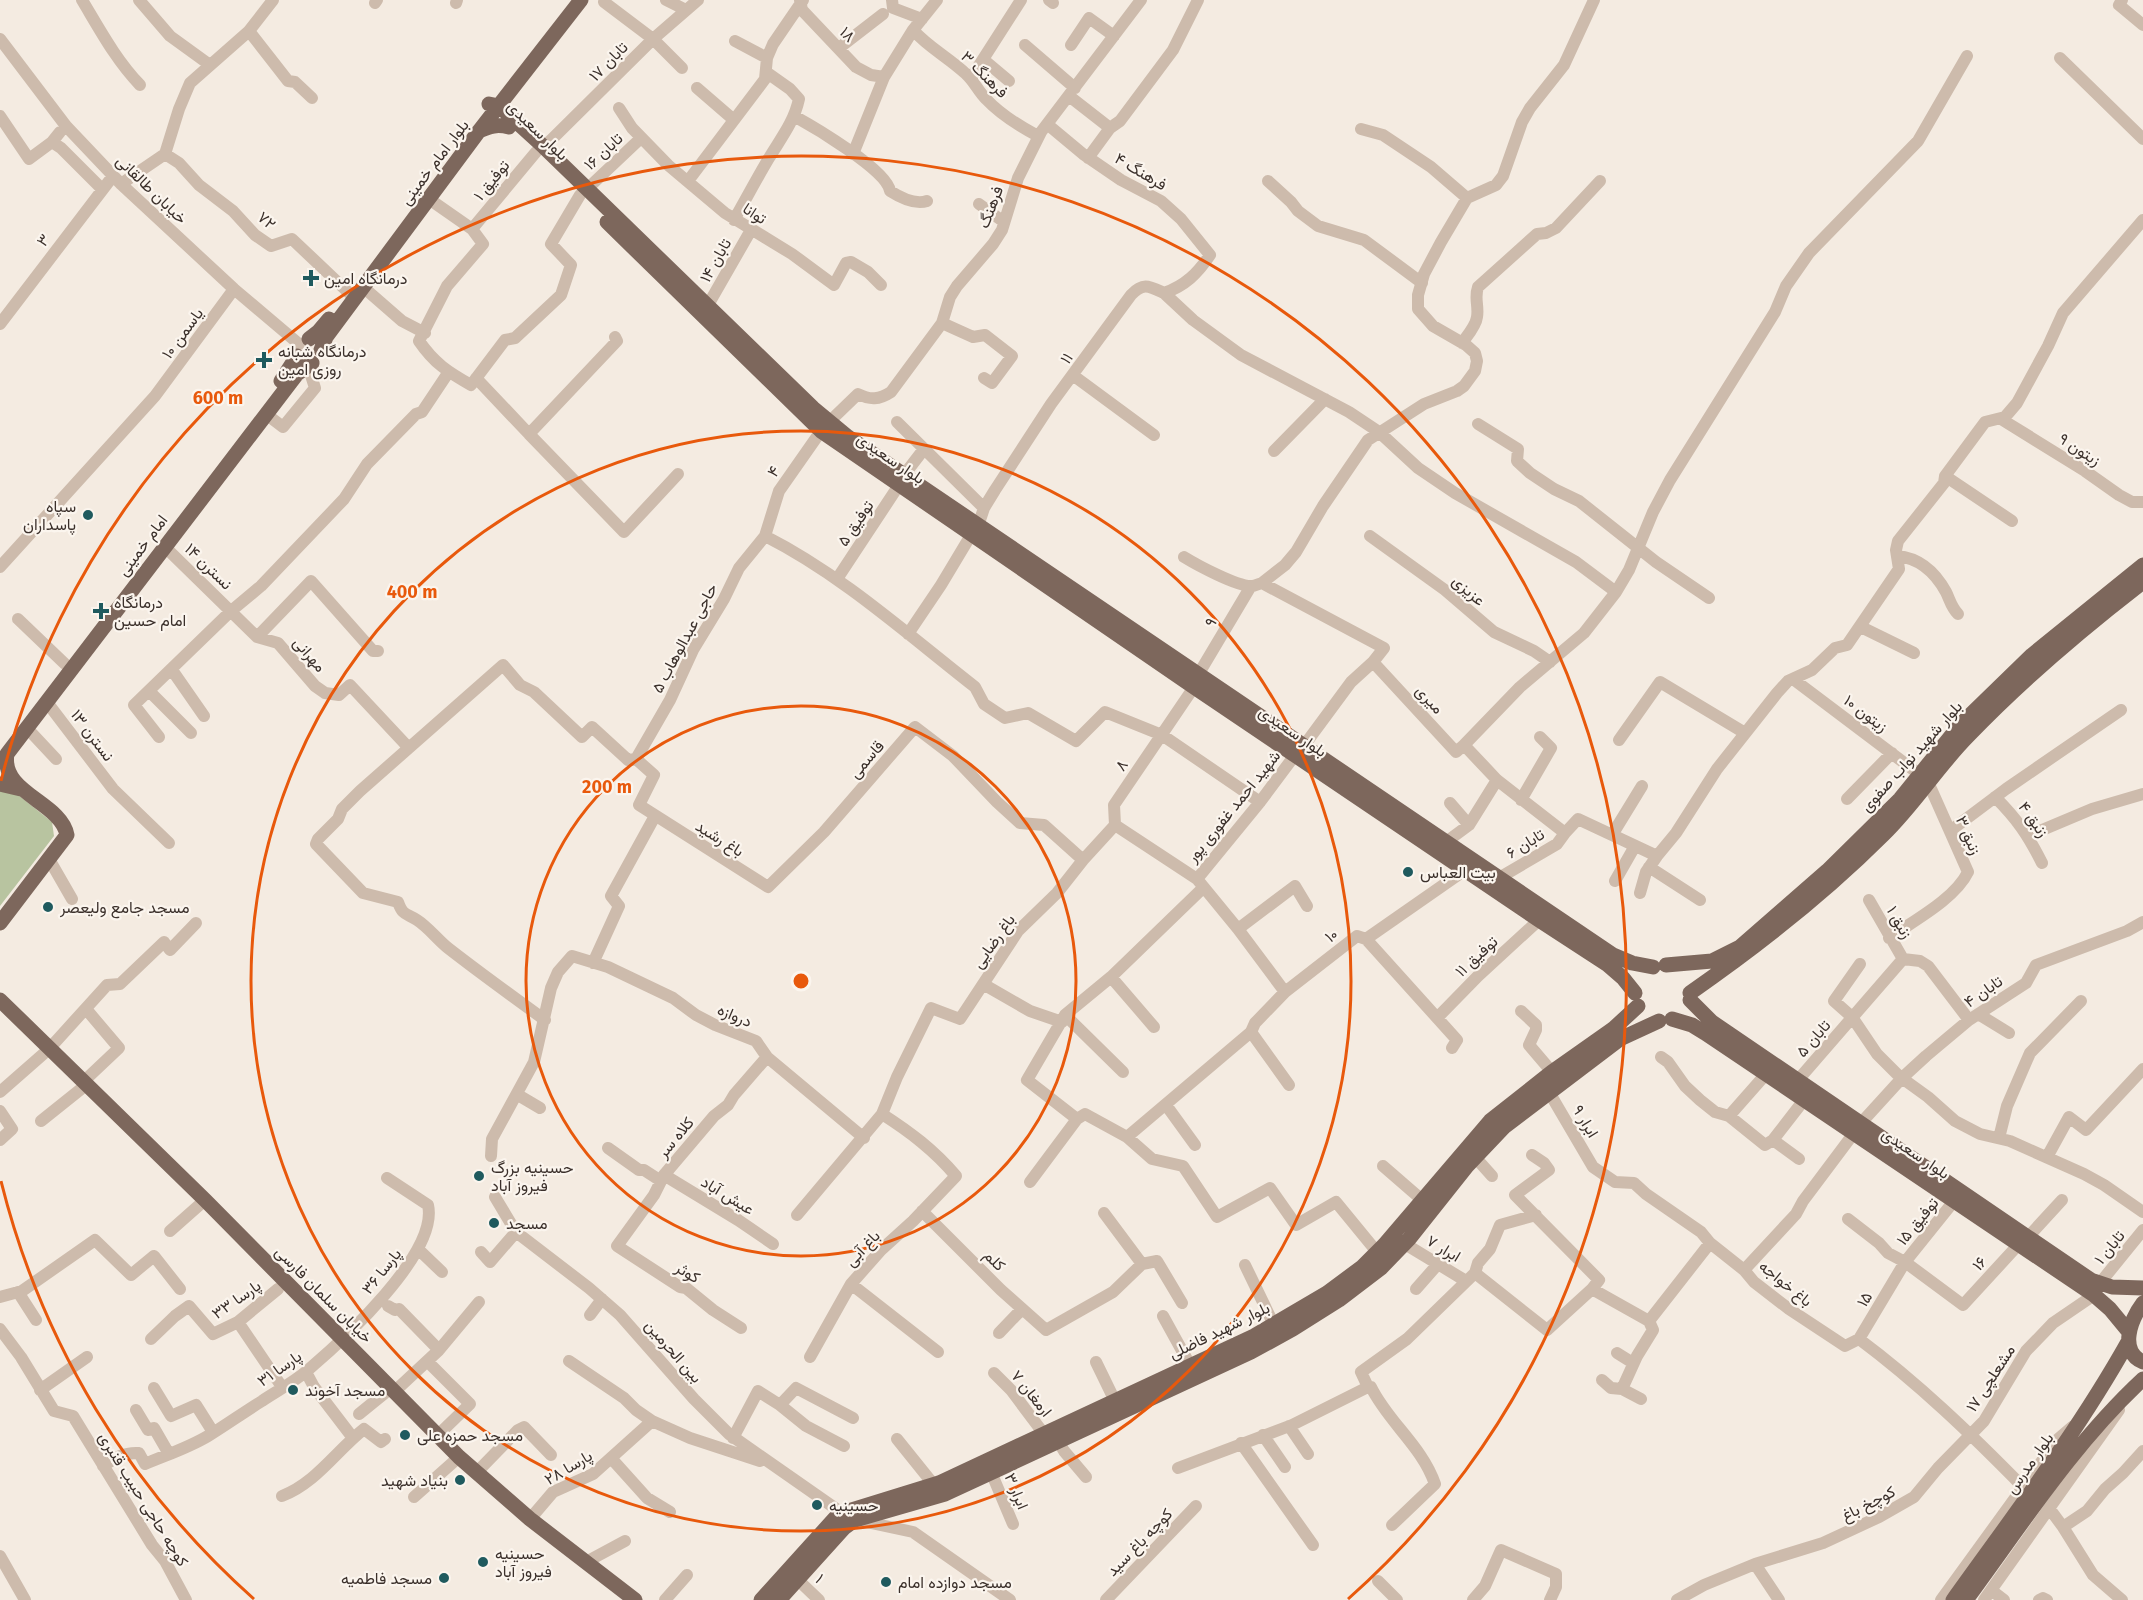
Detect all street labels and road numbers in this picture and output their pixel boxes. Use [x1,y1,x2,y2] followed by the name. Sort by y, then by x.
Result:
[836,23,859,46] street label: ۱۸
[585,38,632,85] street label: تابان ۱۷
[957,47,1012,102] street label: فرهنگ ۳
[502,97,572,165] street label: بلوار سعیدی
[396,116,473,209] street label: بلوار امام خمینی
[580,129,627,174] street label: تابان ۱۶
[1111,149,1170,195] street label: فرهنگ ۴
[112,151,191,229] street label: خیابان طالقانی
[469,156,514,205] street label: توفیق ۱
[974,183,1008,231] street label: فرهنگ
[739,199,770,229] street label: توانا
[254,207,280,233] street label: ۷۲
[33,230,54,250] street label: ۳
[696,235,735,286] street label: تابان ۱۴
[158,304,208,363] street label: یاسمن ۱۰
[1056,349,1077,368] street label: ۱۱
[853,429,928,489] street label: بلوار سعیدی
[2055,429,2104,471] street label: زیتون ۹
[763,462,784,480] street label: ۴
[833,497,878,550] street label: توفیق ۵
[113,511,172,580] street label: امام خمینی
[180,539,236,594] street label: نسترن ۱۴
[1448,571,1489,611] street label: عزیزی
[648,580,722,697] street label: حاجی عبدالوهاب ۵
[1200,614,1221,630] street label: ۹
[288,633,330,676] street label: مهرانی
[1411,681,1448,718] street label: میری
[1840,691,1891,737] street label: زیتون ۱۰
[1857,697,1967,816] street label: بلوار شهید نواب صفوی
[1255,702,1330,762] street label: بلوار سعیدی
[66,706,118,765] street label: نسترن ۱۳
[845,737,889,783] street label: قاسمی
[1182,747,1286,868] street label: شهید احمد غفوری پور
[1111,756,1132,774] street label: ۸
[2014,798,2053,841] street label: زنبق ۴
[1951,813,1985,858] street label: زنبق ۳
[691,816,747,862] street label: باغ رشید
[1503,824,1548,862] street label: تابان ۶
[1882,902,1916,943] street label: زنبق ۱
[968,911,1021,973] street label: باغ رضایی
[1321,924,1342,946] street label: ۱۰
[1451,932,1502,981] street label: توفیق ۱۱
[1960,971,2006,1011] street label: تابان ۴
[714,1000,755,1032] street label: دروازه
[1792,1016,1835,1061] street label: تابان ۵
[1568,1102,1603,1142] street label: ابرار ۹
[652,1113,699,1163] street label: کلاه سر
[1878,1124,1953,1184] street label: بلوار سعیدی
[697,1172,758,1219] street label: عیش آباد
[1892,1194,1943,1250] street label: توفیق ۱۵
[841,1226,885,1272] street label: باغ آبی
[2090,1227,2129,1268] street label: تابان ۱
[1423,1231,1464,1267] street label: ابرار ۷
[270,1242,376,1348] street label: خیابان سلمان فارسی
[358,1245,407,1299] street label: پارسا ۳۶
[979,1246,1009,1276] street label: کلم
[1968,1252,1991,1274] street label: ۱۶
[1754,1256,1816,1312] street label: باغ خواجه
[671,1257,703,1288] street label: کوثر
[208,1276,266,1325] street label: پارسا ۳۳
[1853,1288,1876,1310] street label: ۱۵
[1166,1298,1273,1364] street label: بلوار شهید فاضلی
[640,1316,706,1387] street label: بین الحرمین
[1962,1341,2021,1416] street label: مشعلچی ۱۷
[254,1346,306,1392] street label: پارسا ۳۱
[1006,1366,1056,1421] street label: ارمغان ۷
[93,1429,193,1571] street label: کوچه حاجی حبیب قنبری
[2001,1429,2058,1498] street label: بلوار مدرس
[541,1446,597,1491] street label: پارسا ۲۸
[1000,1470,1033,1513] street label: ابرار ۳
[1838,1482,1899,1527] street label: کوچخ باغ
[1102,1505,1178,1582] street label: کوچه باغ سید
[811,1570,828,1587] street label: ۱

